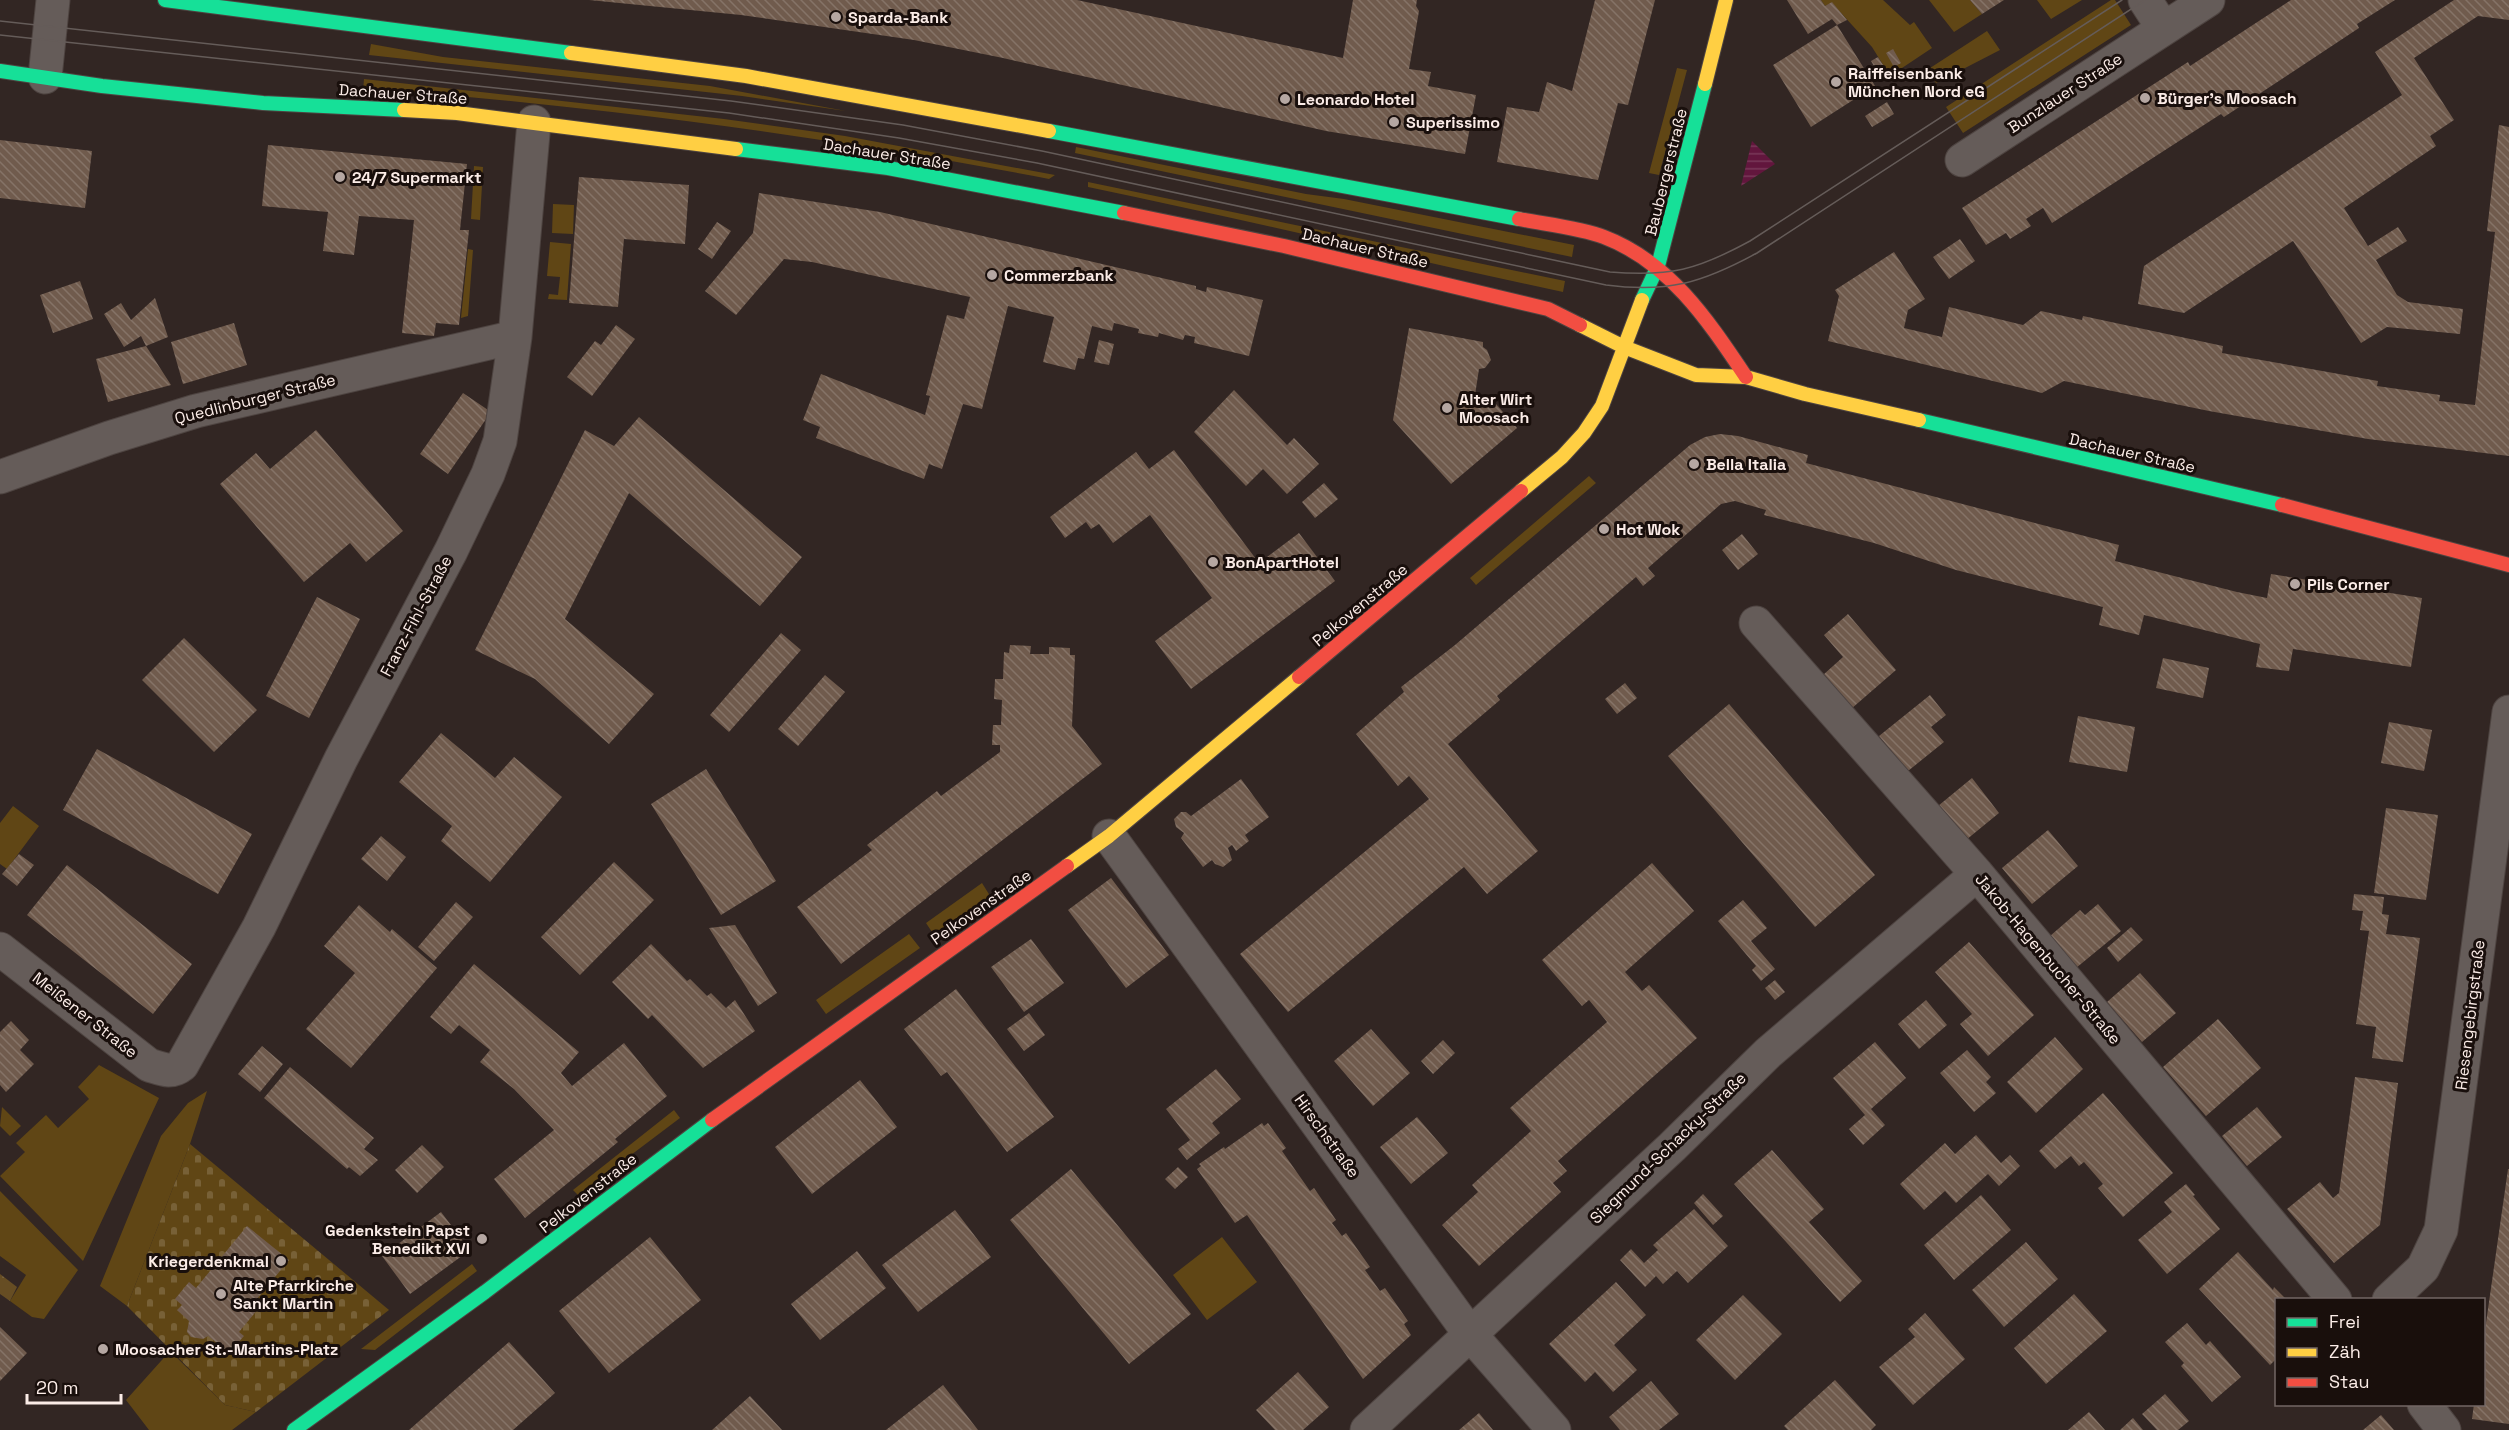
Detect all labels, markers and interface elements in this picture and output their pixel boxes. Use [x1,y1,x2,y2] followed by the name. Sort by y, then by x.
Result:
[848,7,948,28] place label: Sparda-Bank
[829,10,843,24] marker: Sparda-Bank
[2004,48,2126,138] street label: Bunzlauer Straße
[1848,63,1985,102] place label: Raiffeisenbank München Nord eG
[1829,75,1843,89] marker: Raiffeisenbank München Nord eG
[338,79,468,109] street label: Dachauer Straße
[2157,88,2297,109] place label: Bürger's Moosach
[1297,89,1414,110] place label: Leonardo Hotel
[2138,91,2152,105] marker: Bürger's Moosach
[1278,92,1292,106] marker: Leonardo Hotel
[1640,106,1692,238] street label: Baubergerstraße
[1406,112,1500,133] place label: Superissimo
[1387,115,1401,129] marker: Superissimo
[822,134,952,174] street label: Dachauer Straße
[352,167,481,188] place label: 24/7 Supermarkt
[333,170,347,184] marker: 24/7 Supermarkt
[1300,223,1430,273] street label: Dachauer Straße
[1004,265,1114,286] place label: Commerzbank
[985,268,999,282] marker: Commerzbank
[172,369,338,429] street label: Quedlinburger Straße
[1459,389,1532,428] place label: Alter Wirt Moosach
[1440,401,1454,415] marker: Alter Wirt Moosach
[2067,428,2197,478] street label: Dachauer Straße
[1706,454,1786,475] place label: Bella Italia
[1687,457,1701,471] marker: Bella Italia
[1616,519,1680,540] place label: Hot Wok
[1597,522,1611,536] marker: Hot Wok
[375,552,457,680] street label: Franz-Fihl-Straße
[1225,552,1339,573] place label: BonApartHotel
[1206,555,1220,569] marker: BonApartHotel
[1308,559,1412,651] street label: Pelkovenstraße
[2307,574,2389,595] place label: Pils Corner
[2288,577,2302,591] marker: Pils Corner
[927,865,1035,949] street label: Pelkovenstraße
[1970,869,2126,1049] street label: Jakob-Hagenbucher-Straße
[2450,939,2490,1091] street label: Riesengebirgstraße
[28,967,142,1063] street label: Meißener Straße
[1585,1068,1751,1228] street label: Siegmund-Schacky-Straße
[1290,1090,1364,1182] street label: Hirschstraße
[535,1148,641,1238] street label: Pelkovenstraße
[325,1220,470,1259] place label: Gedenkstein Papst Benedikt XVI
[475,1232,489,1246] marker: Gedenkstein Papst Benedikt XVI
[148,1251,269,1272] place label: Kriegerdenkmal
[274,1254,288,1268] marker: Kriegerdenkmal
[233,1275,354,1314] place label: Alte Pfarrkirche Sankt Martin
[214,1287,228,1301] marker: Alte Pfarrkirche Sankt Martin
[2275,1298,2485,1406] legend
[2329,1310,2360,1333] text: Frei
[115,1339,338,1360] place label: Moosacher St.-Martins-Platz
[2329,1340,2361,1363] text: Zäh
[96,1342,110,1356] marker: Moosacher St.-Martins-Platz
[27,1367,122,1405] scale bar
[2329,1370,2369,1393] text: Stau
[36,1376,79,1399] text: 20 m

